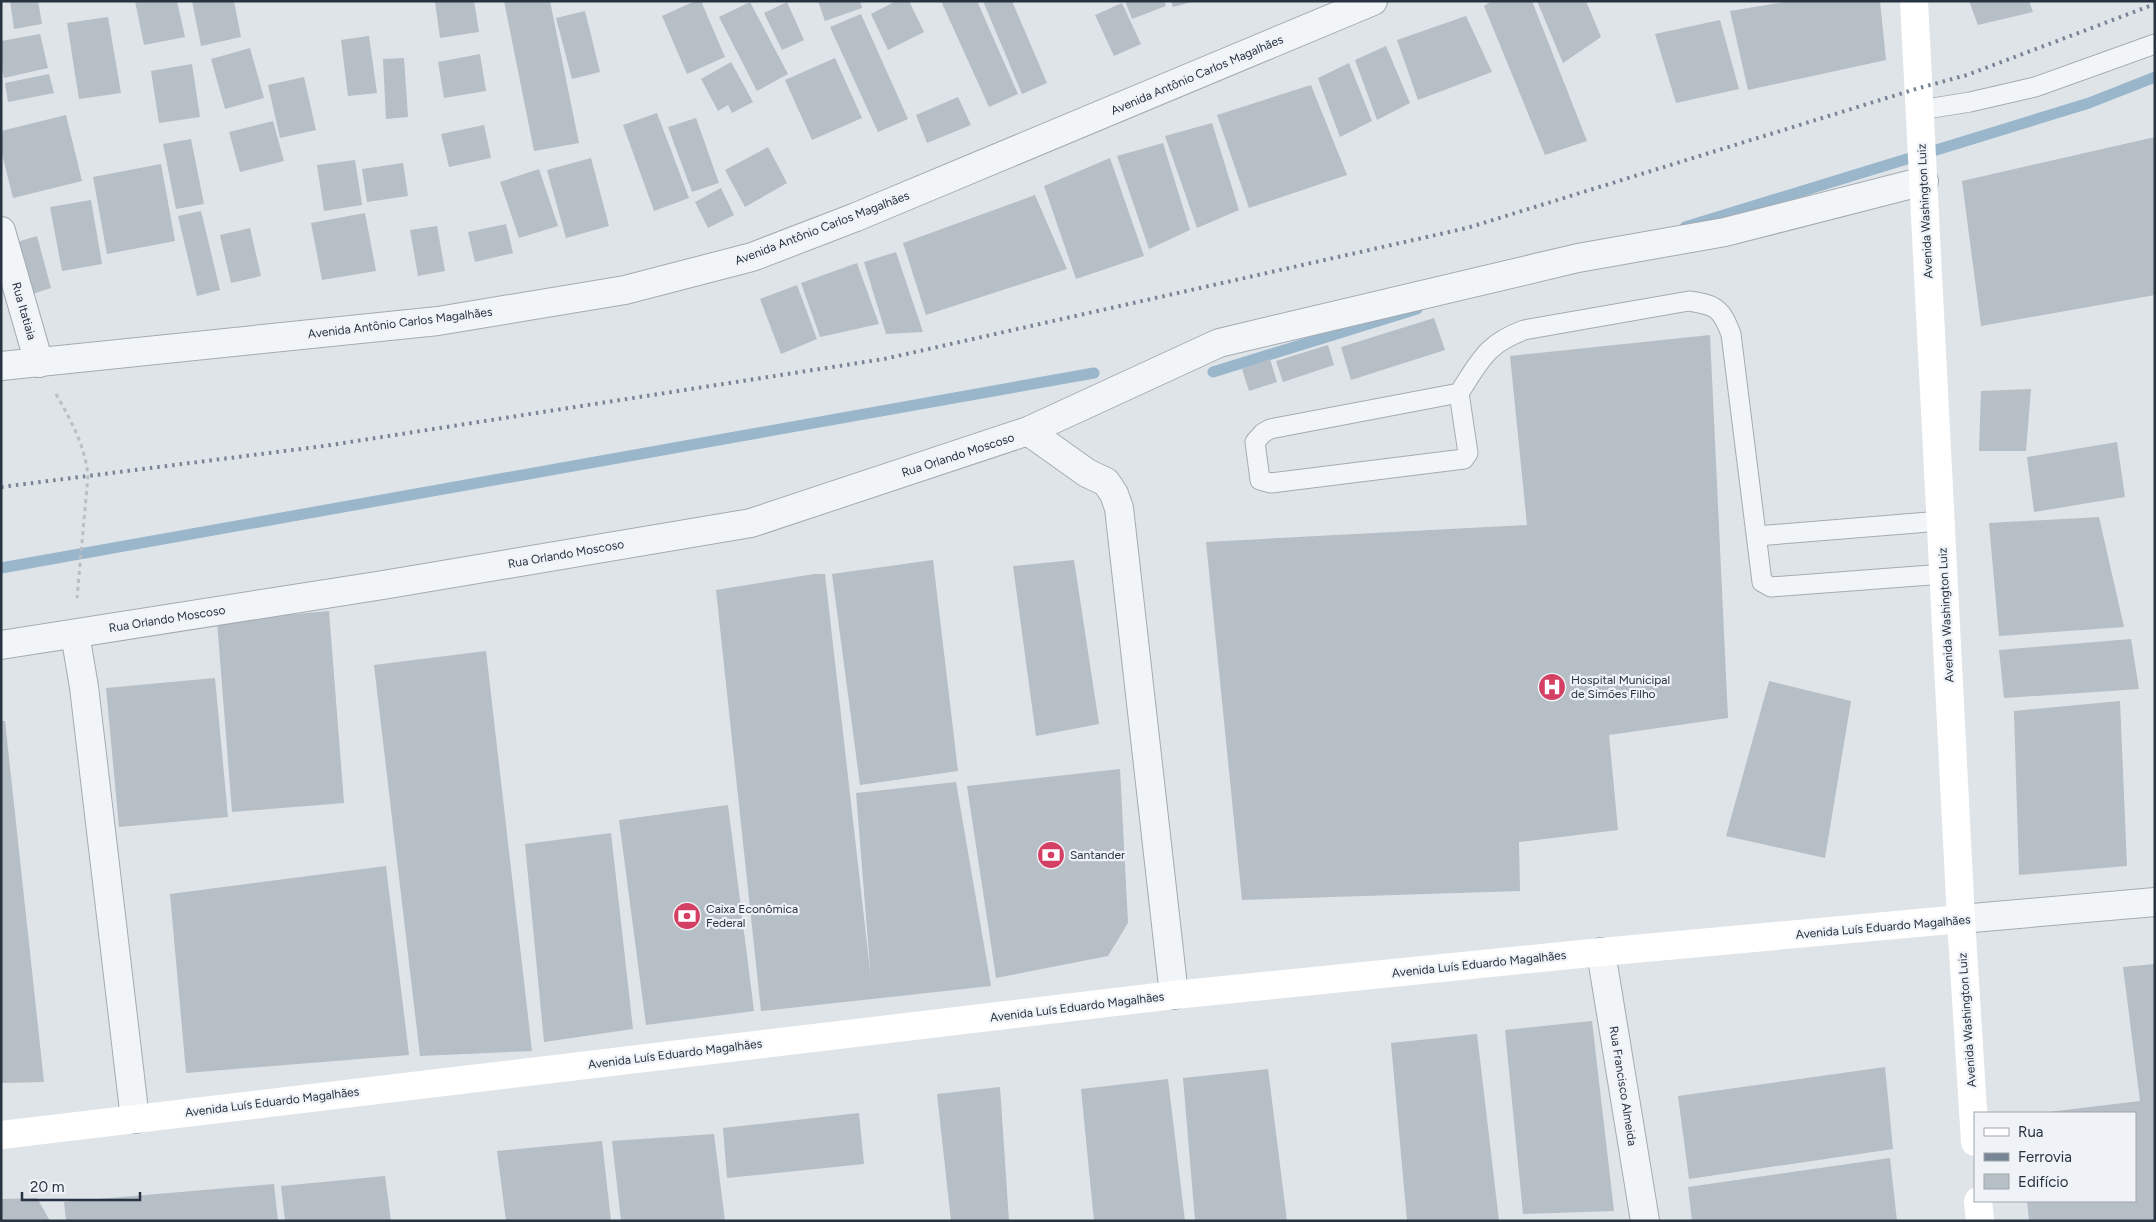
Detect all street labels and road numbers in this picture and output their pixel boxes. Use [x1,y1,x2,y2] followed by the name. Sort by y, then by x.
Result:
[1109,32,1286,118] street label: Avenida Antônio Carlos Magalhães
[1914,143,1936,279] street label: Avenida Washington Luiz
[733,188,912,268] street label: Avenida Antônio Carlos Magalhães
[9,280,39,342] street label: Rua Itatiaia
[307,305,494,341] street label: Avenida Antônio Carlos Magalhães
[900,430,1016,480] street label: Rua Orlando Moscoso
[507,537,625,571] street label: Rua Orlando Moscoso
[1935,547,1957,683] street label: Avenida Washington Luiz
[108,603,226,635] street label: Rua Orlando Moscoso
[1795,912,1971,942] street label: Avenida Luís Eduardo Magalhães
[1391,948,1567,980] street label: Avenida Luís Eduardo Magalhães
[1955,952,1979,1088] street label: Avenida Washington Luiz
[989,989,1165,1025] street label: Avenida Luís Eduardo Magalhães
[1607,1025,1639,1147] street label: Rua Francisco Almeida
[587,1036,763,1072] street label: Avenida Luís Eduardo Magalhães
[184,1084,360,1120] street label: Avenida Luís Eduardo Magalhães

